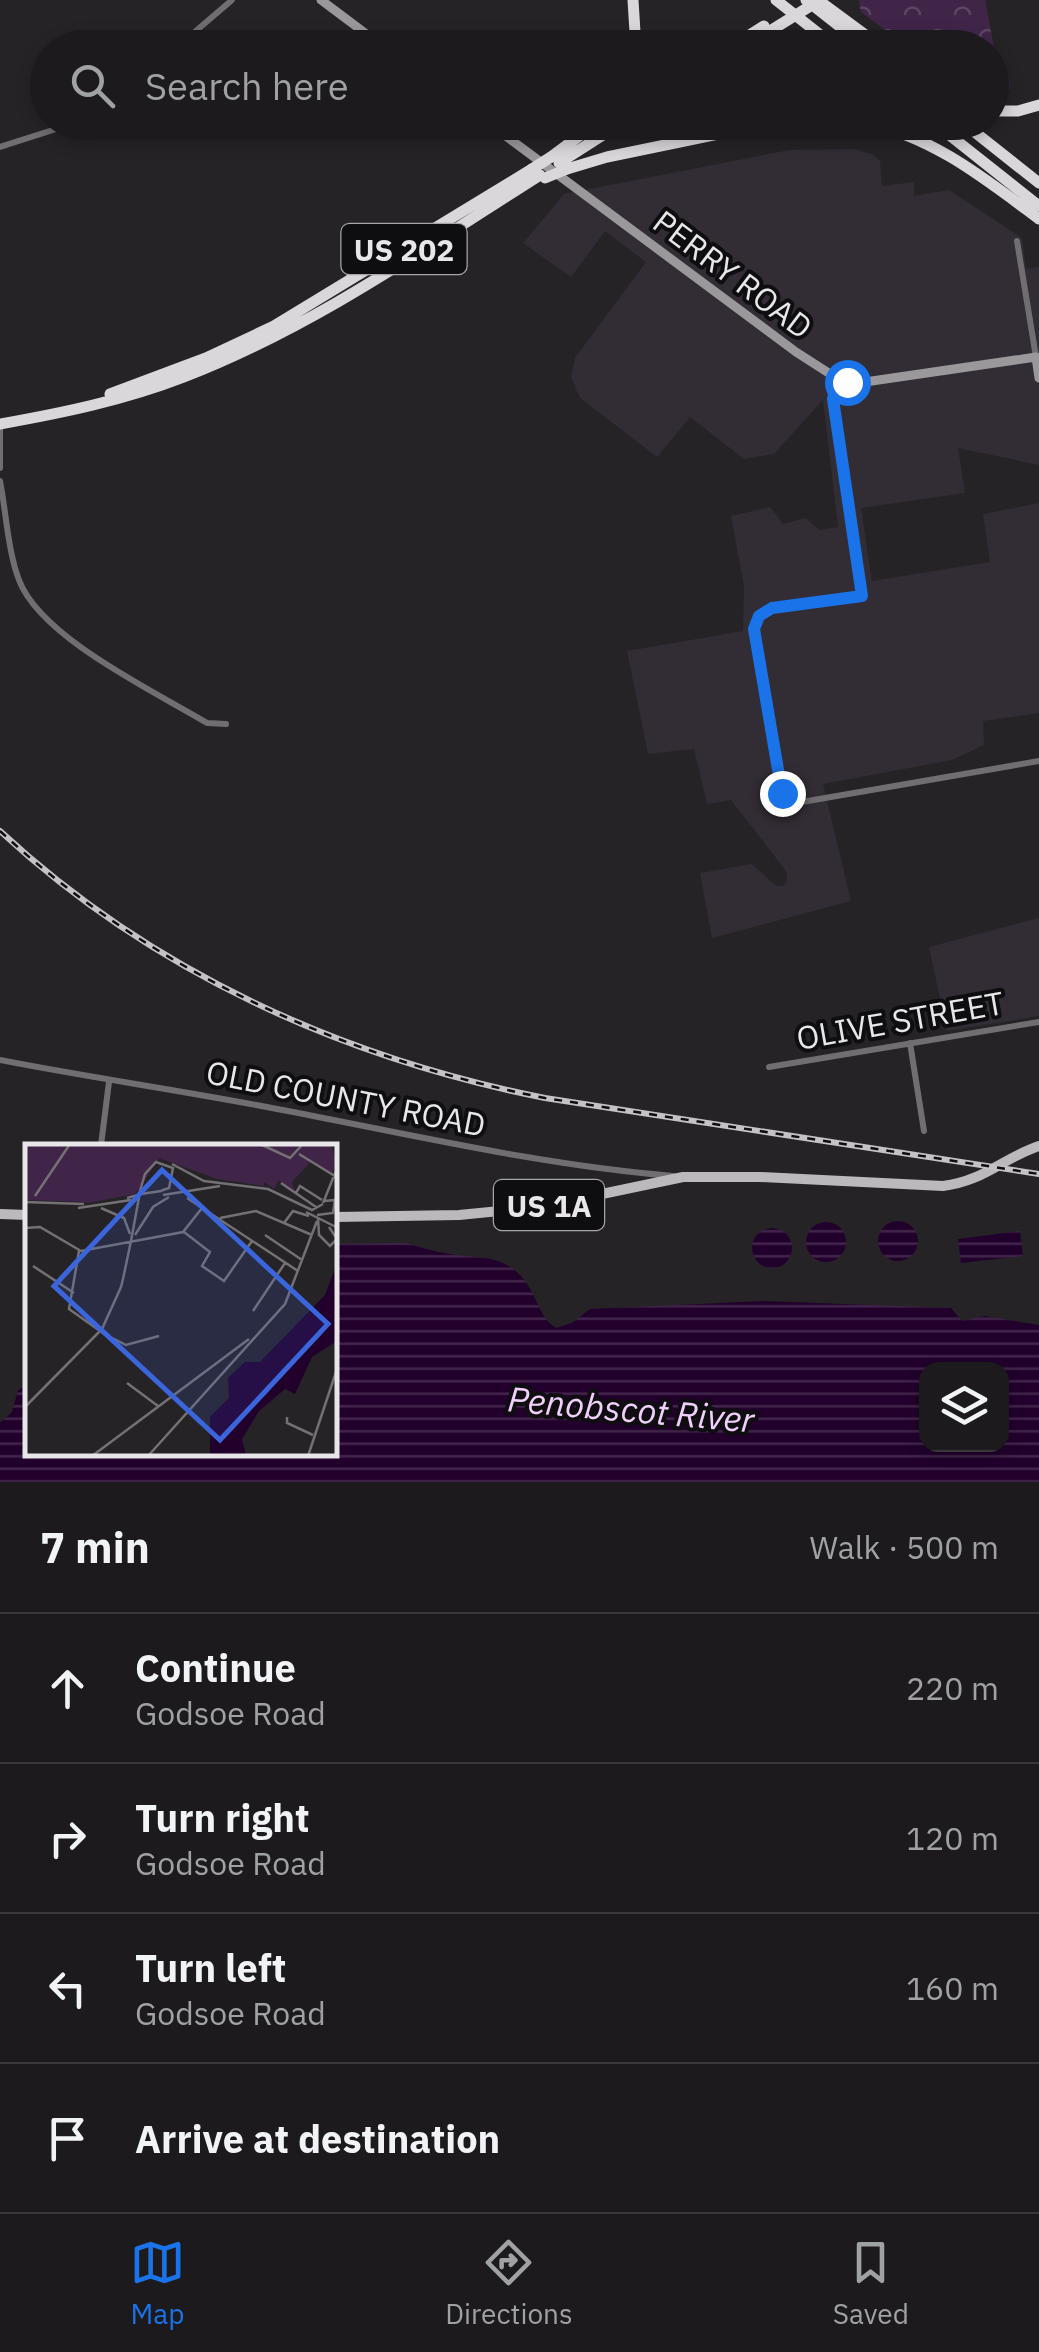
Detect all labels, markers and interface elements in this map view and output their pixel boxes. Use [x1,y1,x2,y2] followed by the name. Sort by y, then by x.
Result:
[30,30,1009,140] search box
[65,58,120,113] icon: search
[145,61,349,110] text: Search here
[645,200,821,348] street label: PERRY ROAD
[342,224,466,274] road number: US 202
[825,360,871,406] route start
[760,771,806,817] route end
[793,981,1007,1059] street label: OLIVE STREET
[203,1050,489,1146] street label: OLD COUNTY ROAD
[25,1144,338,1457] inset map
[494,1180,604,1230] road number: US 1A
[919,1362,1009,1452] map controls
[919,1362,1009,1452] button: layers
[506,1375,757,1443] water label: Penobscot River
[40,1520,150,1575] text: 7 min
[810,1526,999,1568] text: Walk · 500 m
[135,1643,296,1692] text: Continue
[40,1661,95,1716] icon: ahead
[906,1667,999,1709] text: 220 m
[135,1692,326,1734] text: Godsoe Road
[135,1793,310,1842] text: Turn right
[40,1811,95,1866] icon: right
[906,1817,999,1859] text: 120 m
[135,1842,326,1884] text: Godsoe Road
[135,1943,286,1992] text: Turn left
[40,1961,95,2016] icon: left
[906,1967,999,2009] text: 160 m
[135,1992,326,2034] text: Godsoe Road
[40,2111,95,2166] icon: arrive
[135,2114,500,2163] text: Arrive at destination
[130,2235,185,2332] tab: Map
[445,2235,573,2332] tab: Directions
[833,2235,909,2332] tab: Saved

